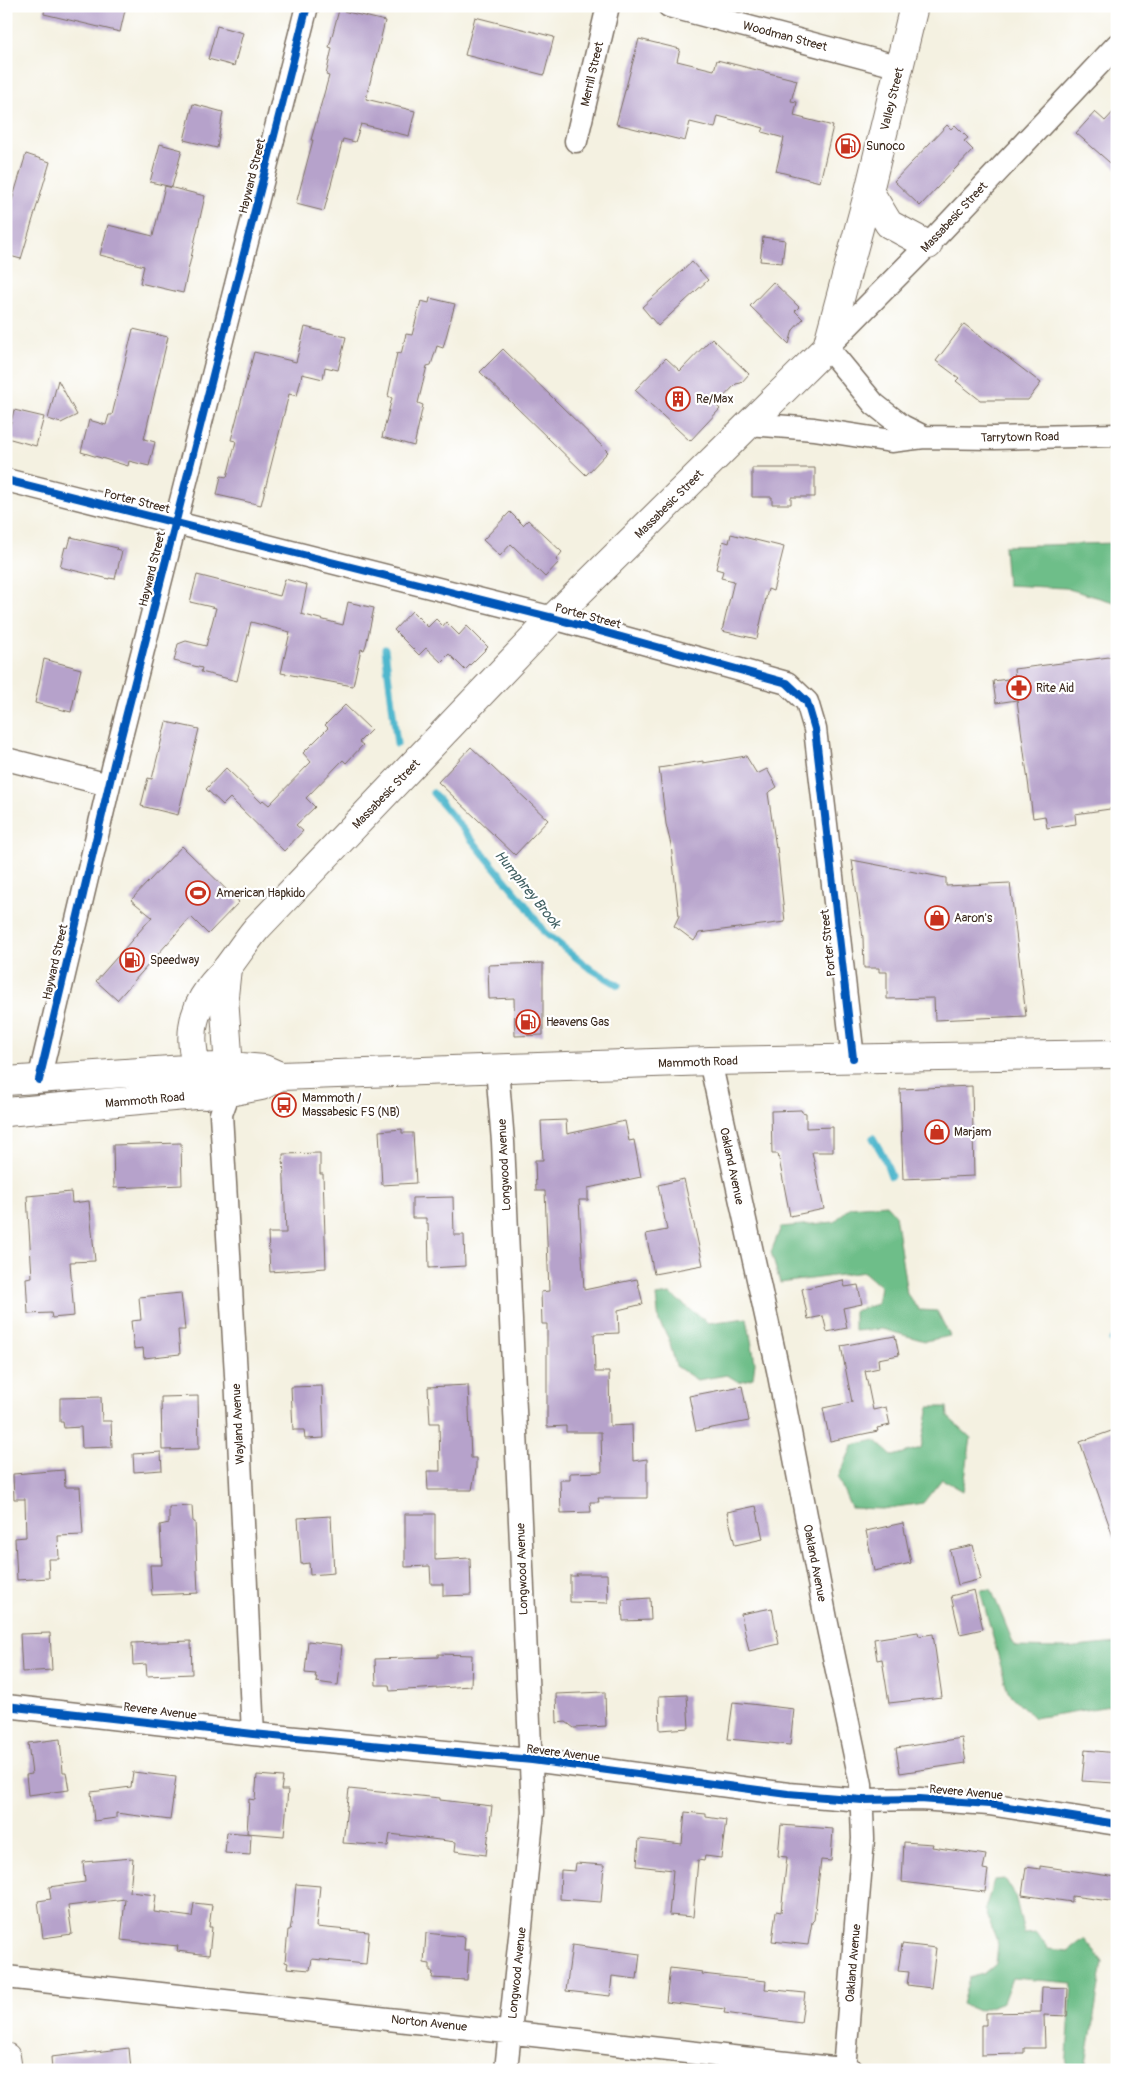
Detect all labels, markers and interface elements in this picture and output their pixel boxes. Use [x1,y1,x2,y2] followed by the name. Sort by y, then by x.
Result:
[741,18,829,55] street label: Woodman Street
[578,40,607,108] street label: Merrill Street
[877,66,908,132] street label: Valley Street
[835,133,861,159] fuel station icon: Sunoco
[236,137,269,215] street label: Hayward Street
[866,139,906,154] place label: Sunoco
[918,179,991,256] street label: Massabesic Street
[665,386,691,412] building icon: Re/Max
[696,392,733,407] place label: Re/Max
[981,429,1060,446] street label: Tarrytown Road
[632,467,707,542] street label: Massabesic Street
[102,486,172,517] street label: Porter Street
[136,530,169,608] street label: Hayward Street
[553,600,623,633] street label: Porter Street
[1006,675,1032,701] pharmacy icon: Rite Aid
[1036,681,1074,696] place label: Rite Aid
[349,756,423,832] street label: Massabesic Street
[491,847,565,933] water label: Humphrey Brook
[185,880,211,906] sports icon: American Hapkido
[216,886,306,901] place label: American Hapkido
[924,905,950,931] shop icon: Aaron's
[817,908,839,977] street label: Porter Street
[954,911,993,926] place label: Aaron's
[40,923,71,1001] street label: Hayward Street
[119,947,145,973] fuel station icon: Speedway
[150,953,199,968] place label: Speedway
[515,1009,541,1035] fuel station icon: Heavens Gas
[546,1015,610,1030] place label: Heavens Gas
[658,1054,738,1071] street label: Mammoth Road
[105,1090,186,1111] street label: Mammoth Road
[302,1091,400,1120] place label: Mammoth / Massabesic FS (NB)
[271,1092,297,1118] bus stop icon: Mammoth / Massabesic FS (NB)
[495,1118,514,1211] street label: Longwood Avenue
[924,1119,950,1145] shop icon: Marjam
[954,1125,992,1140] place label: Marjam
[716,1126,747,1206] street label: Oakland Avenue
[229,1383,248,1465] street label: Wayland Avenue
[513,1523,532,1615] street label: Longwood Avenue
[800,1523,829,1603] street label: Oakland Avenue
[122,1700,197,1723] street label: Revere Avenue
[525,1742,600,1765] street label: Revere Avenue
[929,1782,1003,1803] street label: Revere Avenue
[843,1923,864,2003] street label: Oakland Avenue
[505,1926,530,2020] street label: Longwood Avenue
[390,2012,468,2035] street label: Norton Avenue

